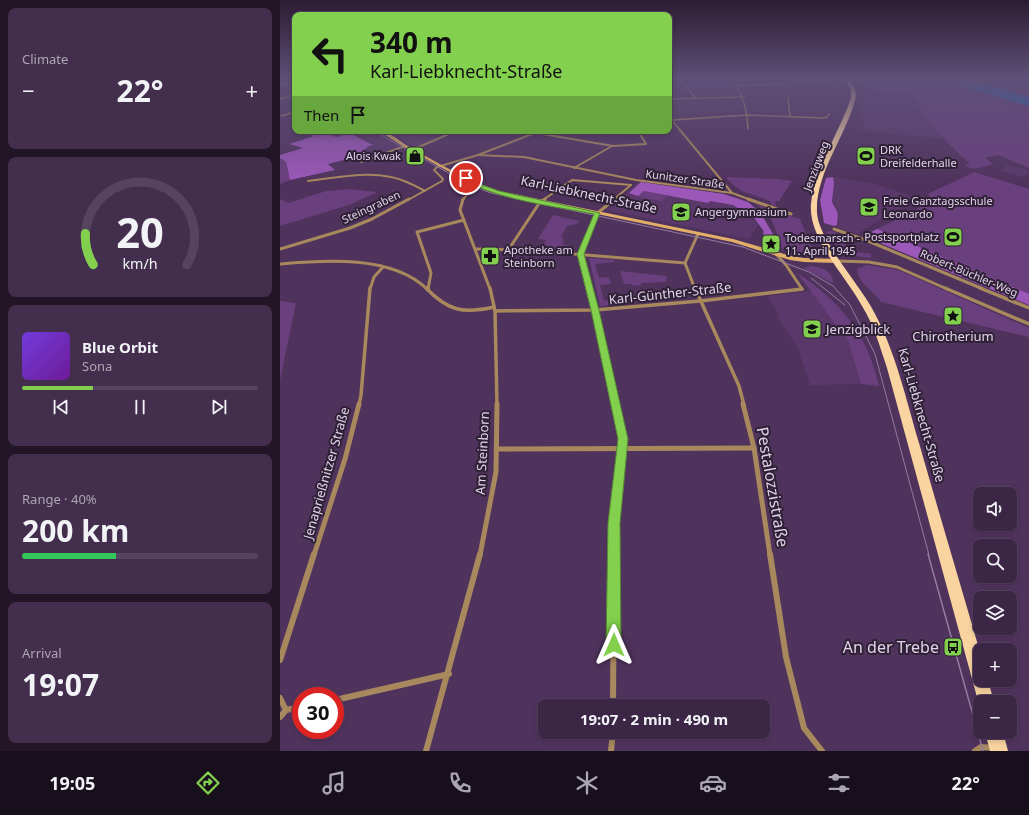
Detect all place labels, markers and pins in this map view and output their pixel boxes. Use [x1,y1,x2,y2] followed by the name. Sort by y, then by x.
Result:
[880,142,957,170] place label: DRK Dreifelderhalle
[404,145,426,167] shop icon: Alois Kwak
[855,145,877,167] sports icon: DRK Dreifelderhalle
[346,148,401,163] place label: Alois Kwak
[449,161,483,195] pin
[883,193,993,221] place label: Freie Ganztagsschule Leonardo
[858,196,880,218] school or university icon: Freie Ganztagsschule Leonardo
[670,201,692,223] school or university icon: Angergymnasium
[695,204,787,219] place label: Angergymnasium
[942,226,964,248] sports icon: Postsportplatz
[864,229,939,244] place label: Postsportplatz
[785,230,860,258] place label: Todesmarsch - 11. April 1945
[760,233,782,255] place icon: Todesmarsch - 11. April 1945
[504,242,573,270] place label: Apotheke am Steinborn
[479,245,501,267] pharmacy icon: Apotheke am Steinborn
[942,305,964,327] place icon: Chirotherium
[801,318,823,340] school or university icon: Jenzigblick
[824,320,890,338] place label: Jenzigblick
[912,327,994,345] place label: Chirotherium
[843,636,939,658] place label: An der Trebe
[942,636,964,658] bus stop icon: An der Trebe

